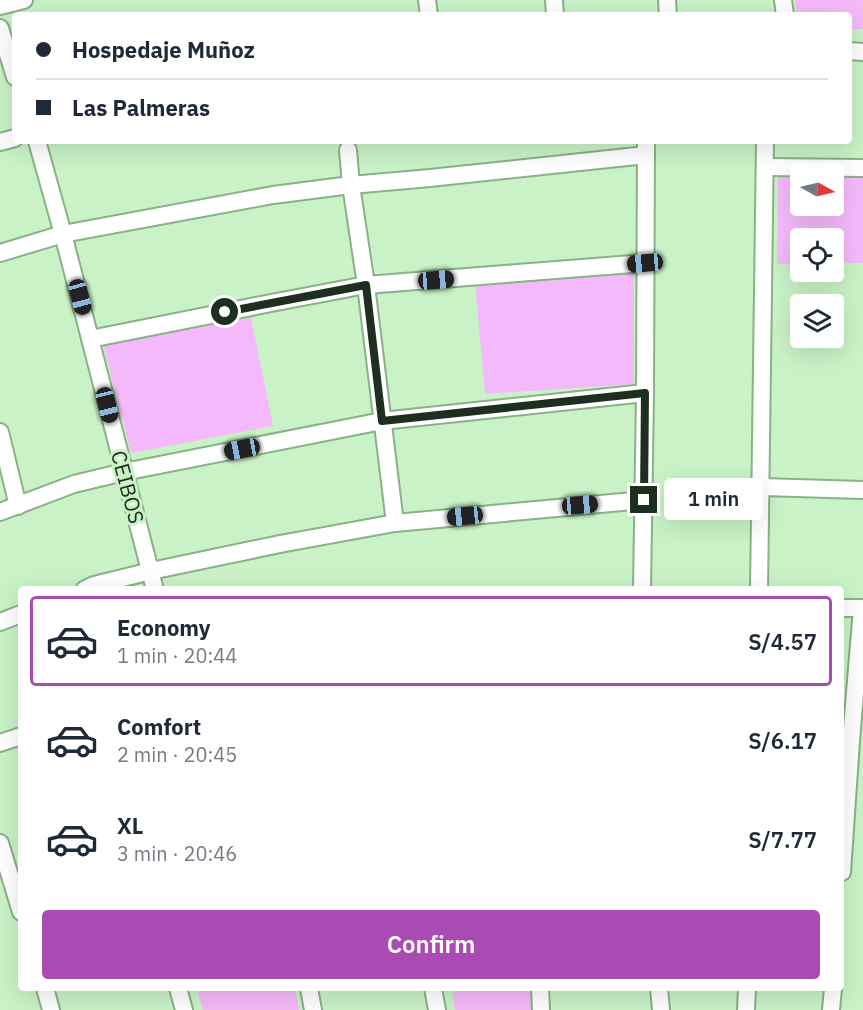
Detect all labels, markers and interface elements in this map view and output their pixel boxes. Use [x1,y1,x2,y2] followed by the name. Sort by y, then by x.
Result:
[72,35,255,64] text: Hospedaje Muñoz
[72,93,210,122] text: Las Palmeras
[790,162,844,216] north arrow
[790,162,844,348] map controls
[790,228,844,282] button: locate
[626,252,664,274] car
[417,270,455,290] car
[67,277,93,317] car
[790,294,844,348] button: layers
[211,298,238,325] route start
[94,385,120,425] car
[223,437,261,461] car
[105,447,151,527] street label: CEIBOS
[665,479,764,521] callout: 1 min
[688,485,739,512] text: 1 min
[630,486,657,513] route end
[561,494,599,516] car
[446,505,484,527] car
[117,613,211,642] text: Economy
[45,614,99,668] icon: car
[748,627,817,656] text: S/4.57
[117,642,237,669] text: 1 min · 20:44
[117,712,201,741] text: Comfort
[45,713,99,767] icon: car
[748,726,817,755] text: S/6.17
[117,741,237,768] text: 2 min · 20:45
[117,811,143,840] text: XL
[45,812,99,866] icon: car
[748,825,817,854] text: S/7.77
[117,840,237,867] text: 3 min · 20:46
[42,910,820,979] button: Confirm

